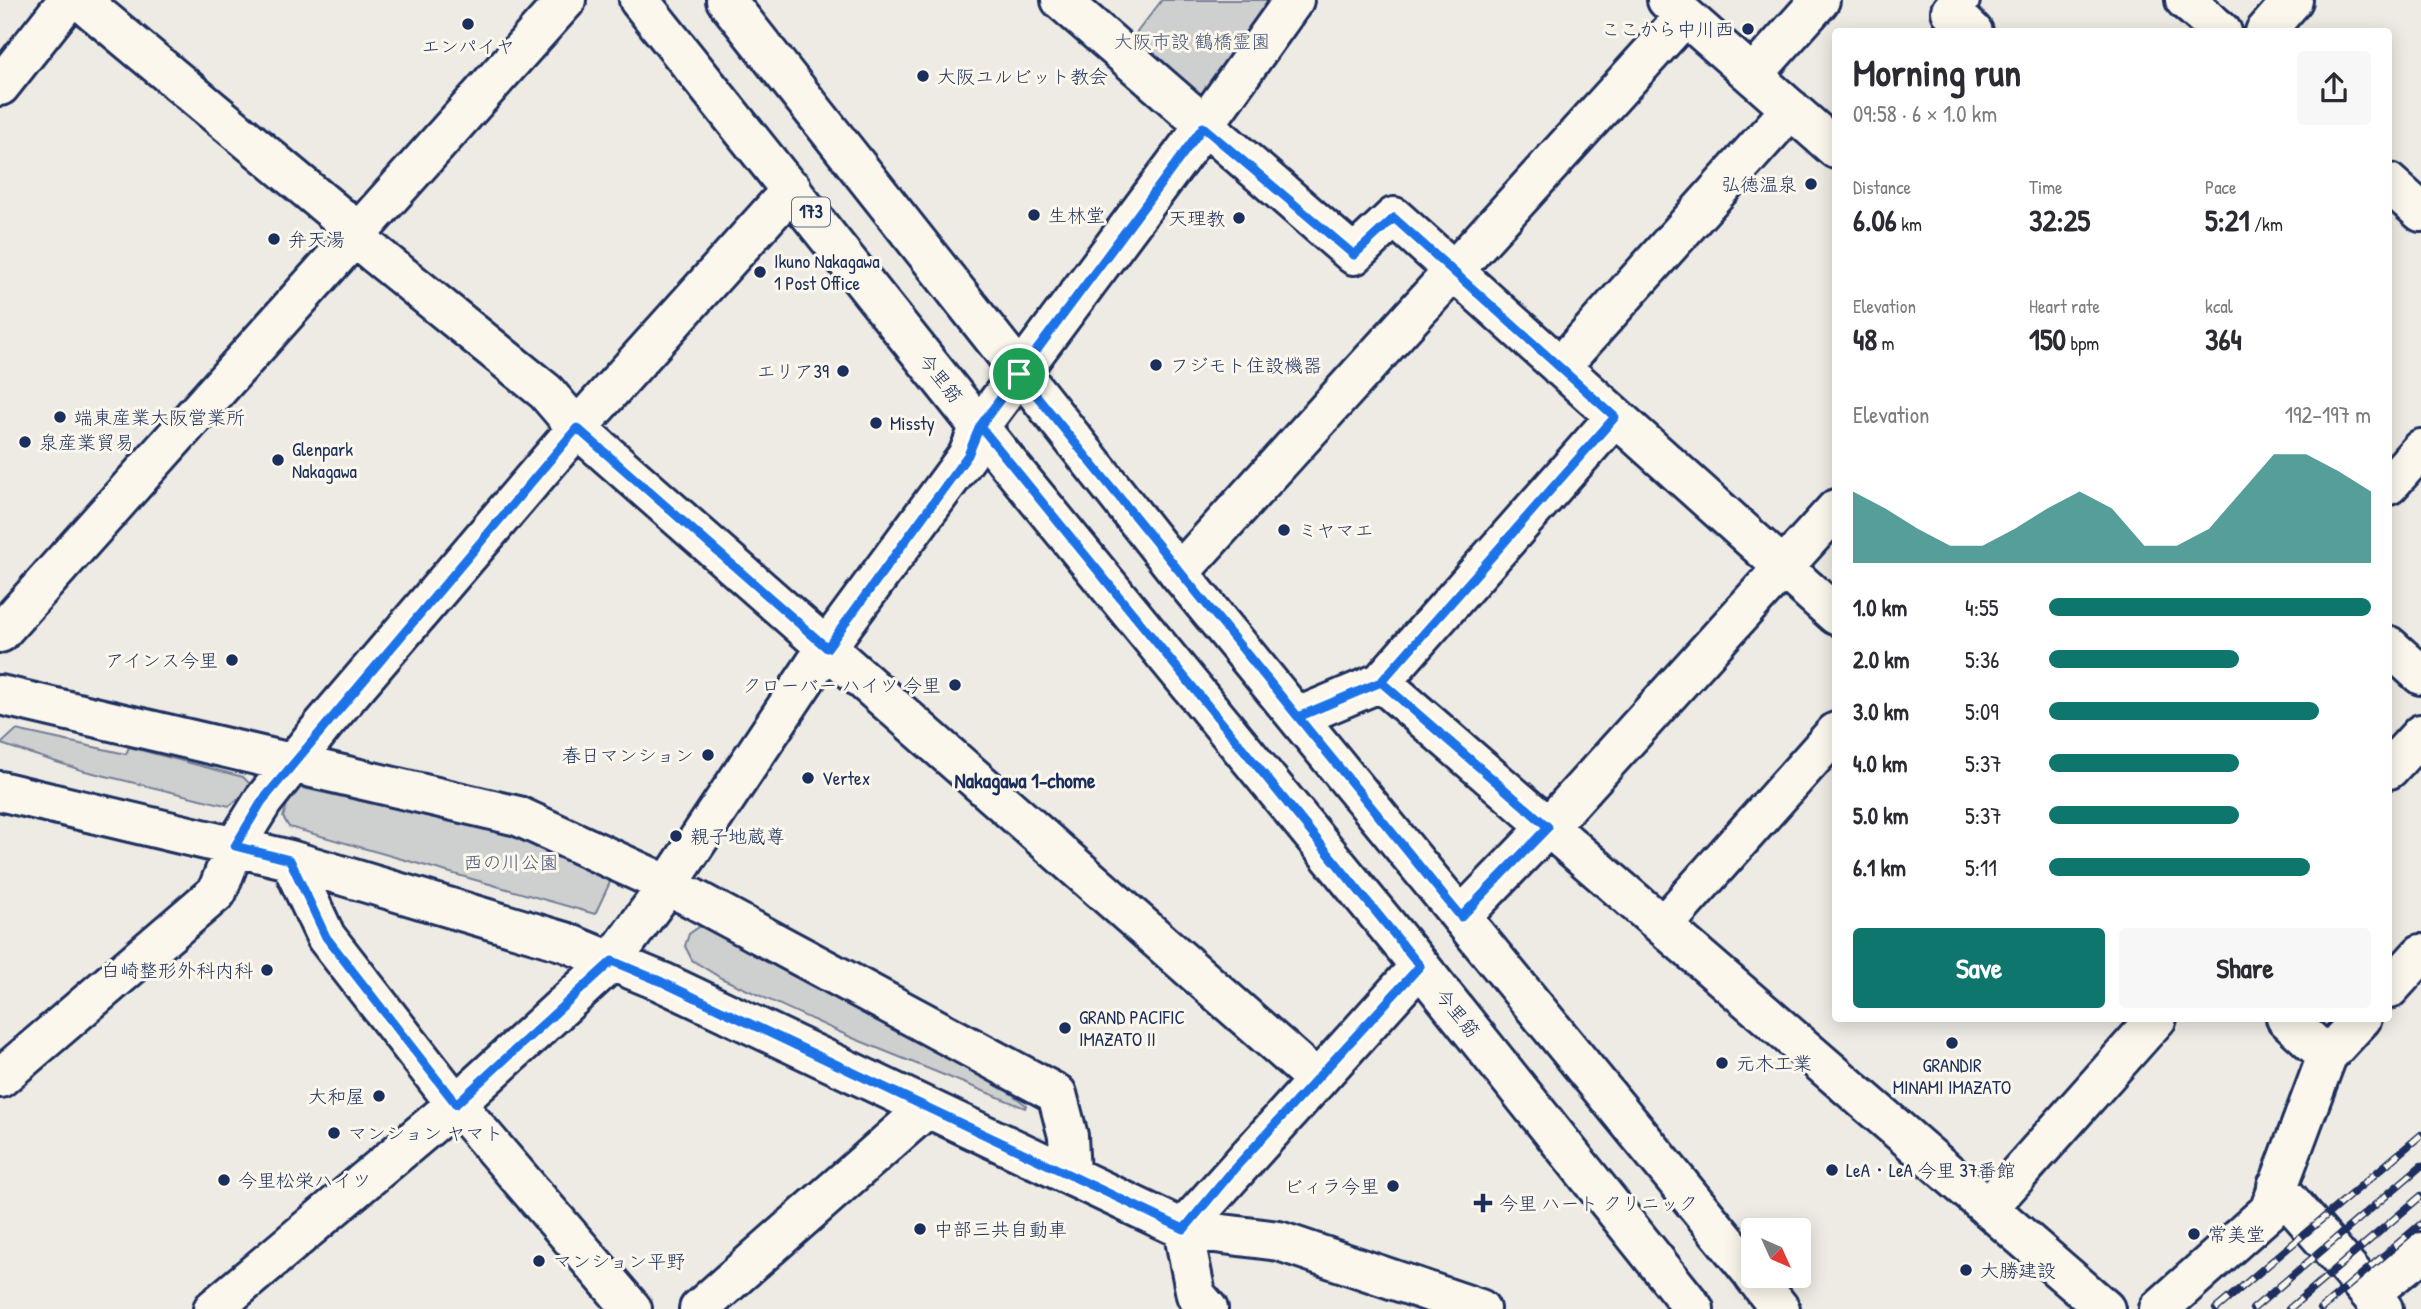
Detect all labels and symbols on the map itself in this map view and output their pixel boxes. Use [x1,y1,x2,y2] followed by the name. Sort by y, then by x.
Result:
[460,16,476,32] marker: エンパイヤ
[1601,16,1734,42] place label: ここから中川西
[1740,21,1756,37] marker: ここから中川西
[1114,28,1270,54] park label: 大阪市設 鶴橋霊園
[421,33,515,59] place label: エンパイヤ
[937,63,1108,89] place label: 大阪ユルビット教会
[915,68,931,84] marker: 大阪ユルビット教会
[1721,171,1797,197] place label: 弘徳温泉
[1803,176,1819,192] marker: 弘徳温泉
[792,197,830,226] road number: 173
[1048,202,1105,228] place label: 生林堂
[1168,205,1225,231] place label: 天理教
[1026,207,1042,223] marker: 生林堂
[1231,210,1247,226] marker: 天理教
[288,226,345,252] place label: 弁天湯
[266,231,282,247] marker: 弁天湯
[774,248,880,296] place label: Ikuno Nakagawa 1 Post Office
[752,264,768,280] marker: Ikuno Nakagawa 1 Post Office
[989,344,1049,404] pin
[913,348,969,408] street label: 今里筋
[1170,352,1322,378] place label: フジモト住設機器
[1148,357,1164,373] marker: フジモト住設機器
[757,358,829,384] place label: エリア39
[835,363,851,379] marker: エリア39
[74,404,245,430] place label: 端東産業大阪営業所
[52,409,68,425] marker: 端東産業大阪営業所
[890,410,935,436] place label: Missty
[868,415,884,431] marker: Missty
[39,429,134,455] place label: 泉産業貿易
[17,434,33,450] marker: 泉産業貿易
[292,436,358,484] place label: Glenpark Nakagawa
[270,452,286,468] marker: Glenpark Nakagawa
[1298,517,1374,543] place label: ミヤマエ
[1276,522,1292,538] marker: ミヤマエ
[105,647,218,673] place label: アインス今里
[224,652,240,668] marker: アインス今里
[742,672,941,698] place label: クローバー ハイツ 今里
[947,677,963,693] marker: クローバー ハイツ 今里
[562,742,694,768] place label: 春日マンション
[700,747,716,763] marker: 春日マンション
[822,765,870,791] place label: Vertex
[955,766,1096,796] district label: Nakagawa 1-chome
[800,770,816,786] marker: Vertex
[690,823,785,849] place label: 親子地蔵尊
[668,828,684,844] marker: 親子地蔵尊
[463,849,559,875] park label: 西の川公園
[101,957,253,983] place label: 白崎整形外科内科
[259,962,275,978] marker: 白崎整形外科内科
[1430,983,1486,1043] street label: 今里筋
[1079,1004,1185,1052] place label: GRAND PACIFIC IMAZATO II
[1057,1020,1073,1036] marker: GRAND PACIFIC IMAZATO II
[1944,1035,1960,1051] marker: GRANDIR MINAMI IMAZATO
[1736,1050,1812,1076] place label: 元木工業
[1893,1052,2011,1100] place label: GRANDIR MINAMI IMAZATO
[1714,1055,1730,1071] marker: 元木工業
[308,1083,365,1109] place label: 大和屋
[371,1088,387,1104] marker: 大和屋
[348,1120,504,1146] place label: マンション ヤマト
[326,1125,342,1141] marker: マンション ヤマト
[1846,1157,2015,1183] place label: LeA・LeA 今里 37番館
[1824,1162,1840,1178] marker: LeA・LeA 今里 37番館
[238,1167,371,1193] place label: 今里松栄ハイツ
[216,1172,232,1188] marker: 今里松栄ハイツ
[1284,1173,1379,1199] place label: ビィラ今里
[1385,1178,1401,1194] marker: ビィラ今里
[1499,1190,1698,1216] place label: 今里 ハート クリニック
[1473,1193,1493,1213] marker: 今里 ハート クリニック
[934,1216,1067,1242] place label: 中部三共自動車
[1741,1218,1811,1288] north arrow
[912,1221,928,1237] marker: 中部三共自動車
[2208,1221,2265,1247] place label: 常美堂
[2186,1226,2202,1242] marker: 常美堂
[553,1248,685,1274] place label: マンション平野
[531,1253,547,1269] marker: マンション平野
[1980,1257,2056,1283] place label: 大勝建設
[1958,1262,1974,1278] marker: 大勝建設

